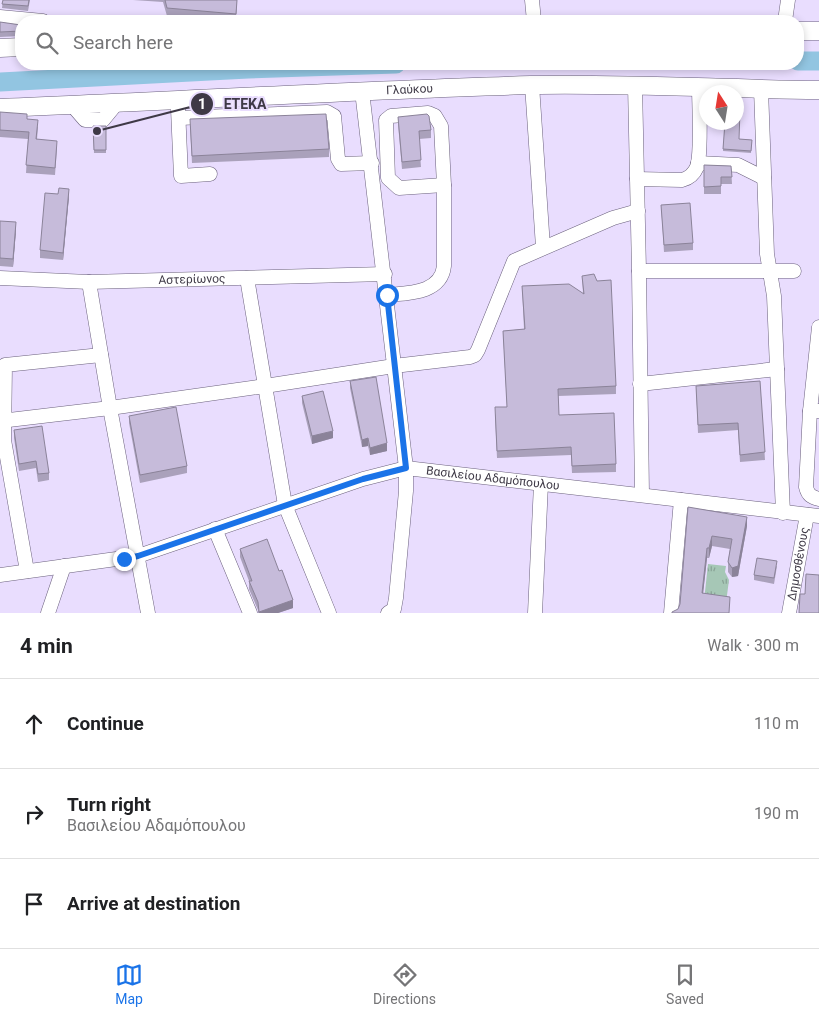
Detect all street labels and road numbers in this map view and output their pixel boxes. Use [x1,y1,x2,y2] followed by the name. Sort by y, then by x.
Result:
[386,81,433,97] street label: Γλαύκου
[158,271,226,287] street label: Αστερίωνος
[425,463,560,493] street label: Βασιλείου Αδαμόπουλου
[784,526,812,602] street label: Δημοσθένους

